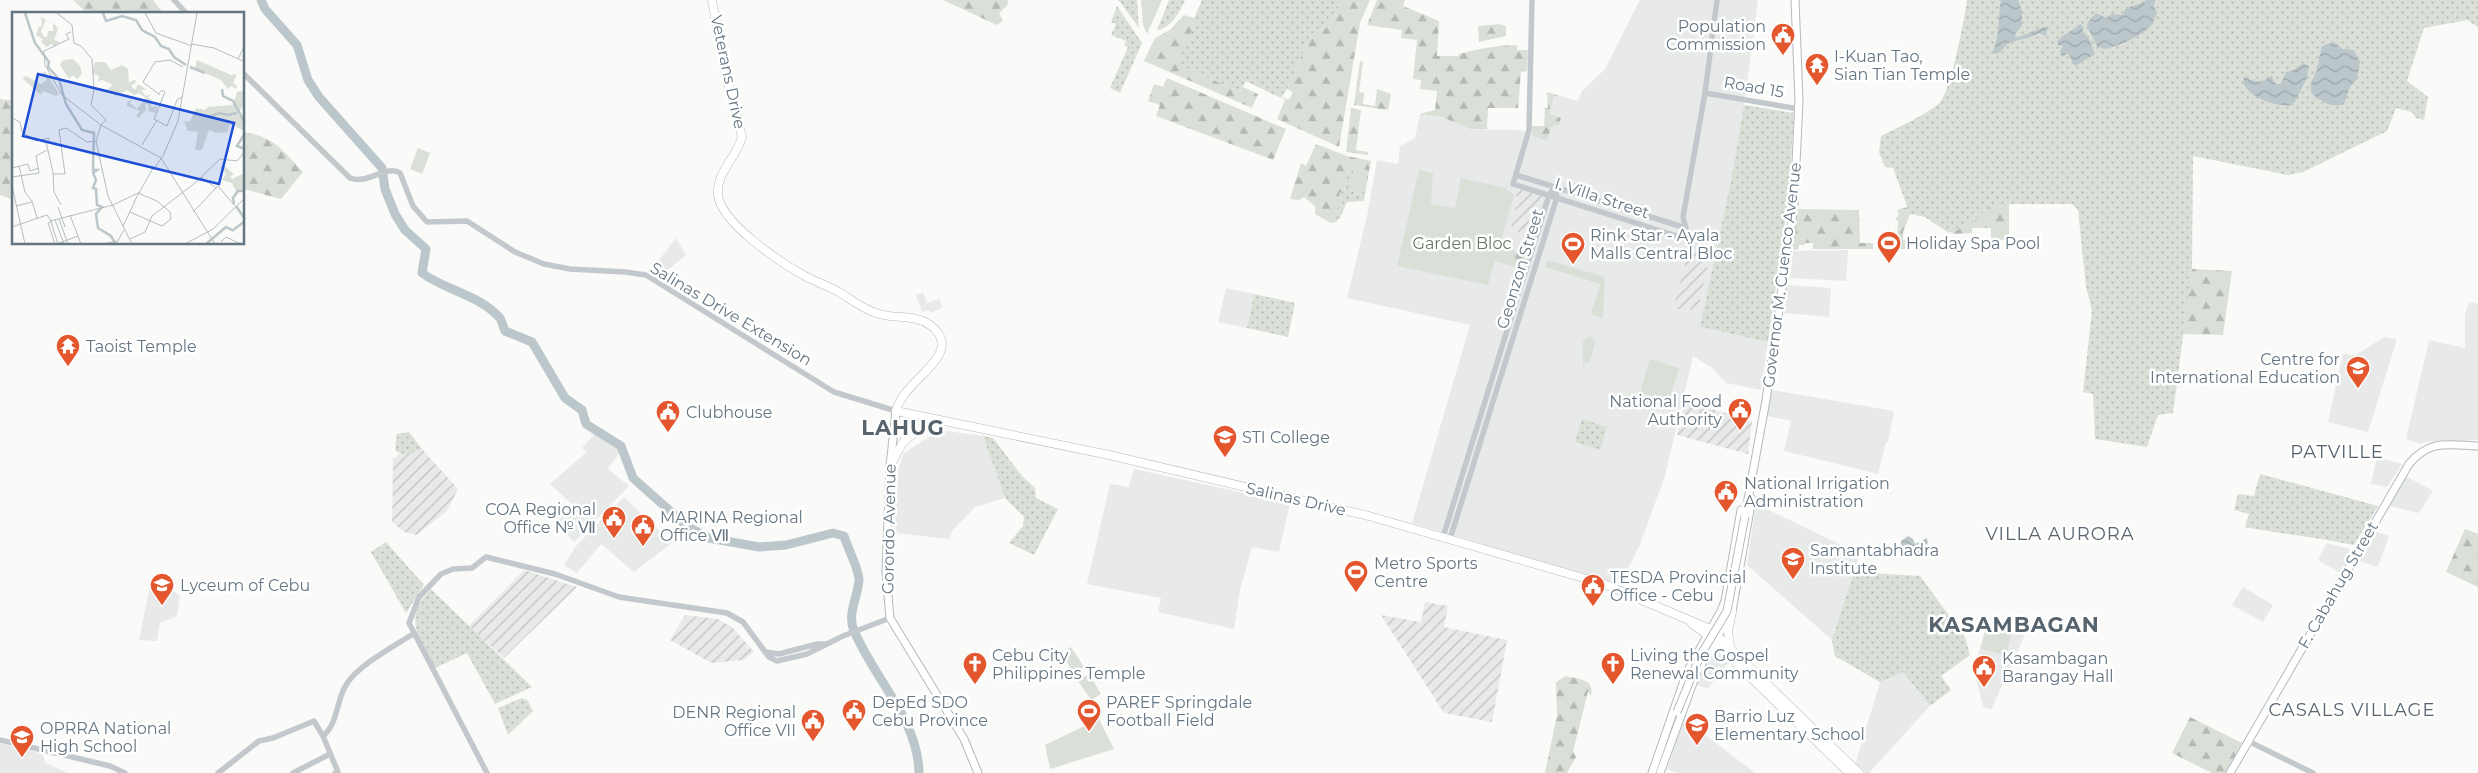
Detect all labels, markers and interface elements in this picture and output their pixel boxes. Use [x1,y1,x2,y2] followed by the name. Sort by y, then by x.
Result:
[12,12,245,245] inset map
[707,13,749,131] street label: Veterans Drive
[1666,17,1766,54] place label: Population Commission
[1770,22,1796,56] public building icon: Population Commission
[1834,47,1970,84] place label: I-Kuan Tao, Sian Tian Temple
[1804,52,1830,86] temple icon: I-Kuan Tao, Sian Tian Temple
[1722,72,1786,102] street label: Road 15
[1759,161,1805,389] street label: Governor M. Cuenco Avenue
[1552,174,1652,222] street label: I. Villa Street
[1493,206,1547,331] street label: Geonzon Street
[1590,226,1732,263] place label: Rink Star - Ayala Malls Central Bloc
[1876,230,1902,264] sports icon: Holiday Spa Pool
[1560,231,1586,265] sports icon: Rink Star - Ayala Malls Central Bloc
[1413,234,1511,253] park label: Garden Bloc
[1906,234,2040,253] place label: Holiday Spa Pool
[647,258,815,370] street label: Salinas Drive Extension
[55,333,81,367] temple icon: Taoist Temple
[86,337,197,356] place label: Taoist Temple
[2150,350,2340,387] place label: Centre for International Education
[2345,355,2371,389] school or university icon: Centre for International Education
[1609,392,1722,429] place label: National Food Authority
[1727,397,1753,431] public building icon: National Food Authority
[655,399,681,433] public building icon: Clubhouse
[686,403,772,422] place label: Clubhouse
[861,415,945,440] district label: LAHUG
[1212,424,1238,458] school or university icon: STI College
[1242,428,1330,447] place label: STI College
[2290,441,2384,463] district label: PATVILLE
[878,464,900,594] street label: Gorordo Avenue
[1744,474,1890,511] place label: National Irrigation Administration
[1244,478,1348,520] street label: Salinas Drive
[1713,479,1739,513] public building icon: National Irrigation Administration
[485,500,596,537] place label: COA Regional Office № Ⅶ
[601,505,627,539] public building icon: COA Regional Office № Ⅶ
[660,508,803,545] place label: MARINA Regional Office Ⅶ
[630,513,656,547] public building icon: MARINA Regional Office Ⅶ
[2294,518,2382,652] street label: F. Cabahug Street
[1985,523,2135,545] district label: VILLA AURORA
[1810,541,1939,578] place label: Samantabhadra Institute
[1780,546,1806,580] school or university icon: Samantabhadra Institute
[1374,554,1478,591] place label: Metro Sports Centre
[1343,559,1369,593] sports icon: Metro Sports Centre
[1610,568,1746,605] place label: TESDA Provincial Office - Cebu
[149,572,175,606] school or university icon: Lyceum of Cebu
[1580,573,1606,607] public building icon: TESDA Provincial Office - Cebu
[180,576,310,595] place label: Lyceum of Cebu
[1928,612,2100,637] district label: KASAMBAGAN
[992,646,1145,683] place label: Cebu City Philippines Temple
[1630,646,1799,683] place label: Living the Gospel Renewal Community
[2002,649,2114,686] place label: Kasambagan Barangay Hall
[962,651,988,685] church icon: Cebu City Philippines Temple
[1600,651,1626,685] church icon: Living the Gospel Renewal Community
[1971,654,1997,688] public building icon: Kasambagan Barangay Hall
[872,693,988,730] place label: DepEd SDO Cebu Province
[1106,693,1252,730] place label: PAREF Springdale Football Field
[841,698,867,732] public building icon: DepEd SDO Cebu Province
[1076,698,1102,732] sports icon: PAREF Springdale Football Field
[2268,699,2436,721] district label: CASALS VILLAGE
[672,703,796,740] place label: DENR Regional Office VII
[1714,707,1865,744] place label: Barrio Luz Elementary School
[800,708,826,742] public building icon: DENR Regional Office VII
[1684,712,1710,746] school or university icon: Barrio Luz Elementary School
[40,719,171,756] place label: OPRRA National High School
[9,724,35,758] school or university icon: OPRRA National High School

